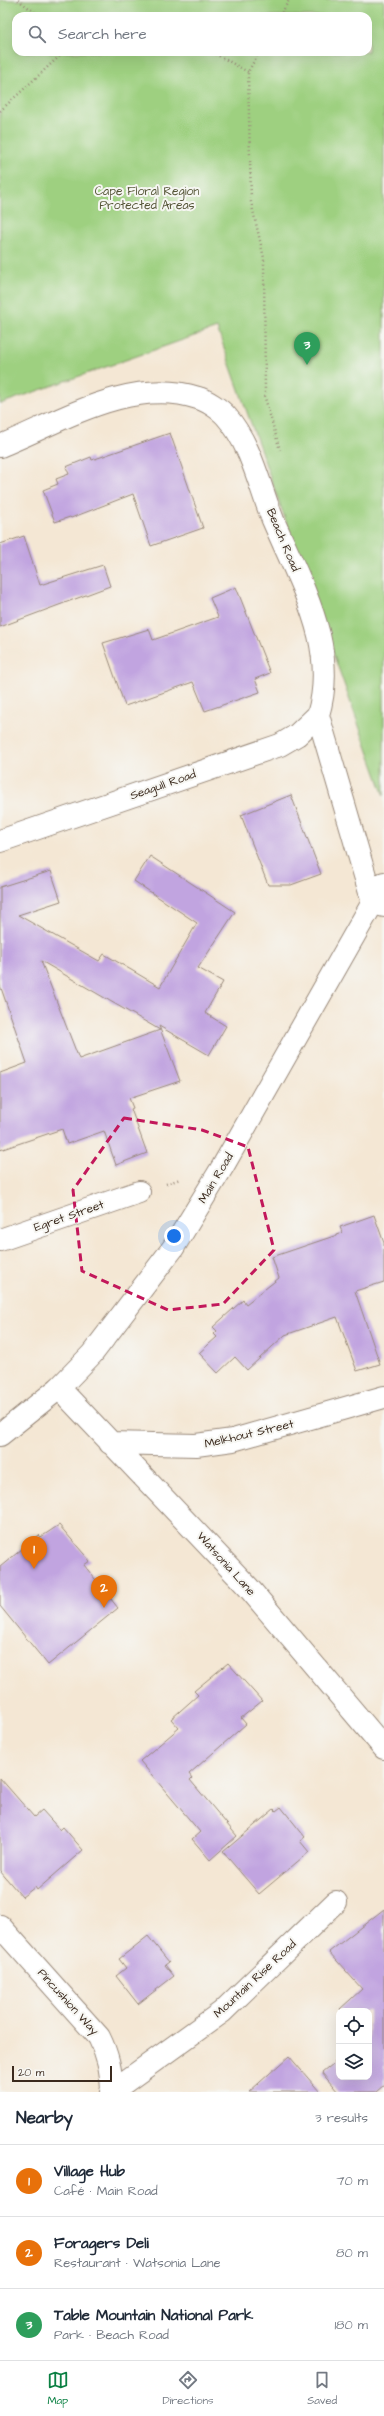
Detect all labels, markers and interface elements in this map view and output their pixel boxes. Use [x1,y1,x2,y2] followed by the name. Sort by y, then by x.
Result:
[12,12,372,56] search box
[26,23,48,45] icon: search
[58,24,147,45] text: Search here
[95,183,199,214] park label: Cape Floral Region Protected Areas
[294,332,320,365] pin: 3
[262,506,304,574] street label: Beach Road
[128,766,199,805] street label: Seagull Road
[194,1150,238,1206] street label: Main Road
[32,1196,107,1237] street label: Egret Street
[164,1226,184,1246] your location
[203,1415,295,1453] street label: Melkhout Street
[193,1528,260,1600] street label: Watsonia Lane
[21,1536,47,1569] pin: 1
[91,1575,117,1608] pin: 2
[210,1936,300,2022] street label: Mountain Rise Road
[33,1965,103,2040] street label: Pincushion Way
[336,2008,372,2080] map controls
[336,2008,372,2044] button: locate
[336,2044,372,2080] button: layers
[12,2064,112,2083] scale bar
[18,2065,44,2080] text: 20 m
[16,2106,73,2130] text: Nearby
[315,2109,368,2127] text: 3 results
[54,2161,125,2182] text: Village Hub
[28,2172,30,2190] text: 1
[336,2172,368,2190] text: 70 m
[54,2182,158,2200] text: Café · Main Road
[54,2233,149,2254] text: Foragers Deli
[25,2244,33,2262] text: 2
[336,2244,368,2262] text: 80 m
[54,2254,220,2272] text: Restaurant · Watsonia Lane
[54,2305,253,2326] text: Table Mountain National Park
[26,2316,32,2334] text: 3
[334,2316,368,2334] text: 180 m
[54,2326,169,2344] text: Park · Beach Road
[47,2369,69,2408] tab: Map
[162,2369,214,2408] tab: Directions
[307,2369,337,2408] tab: Saved

